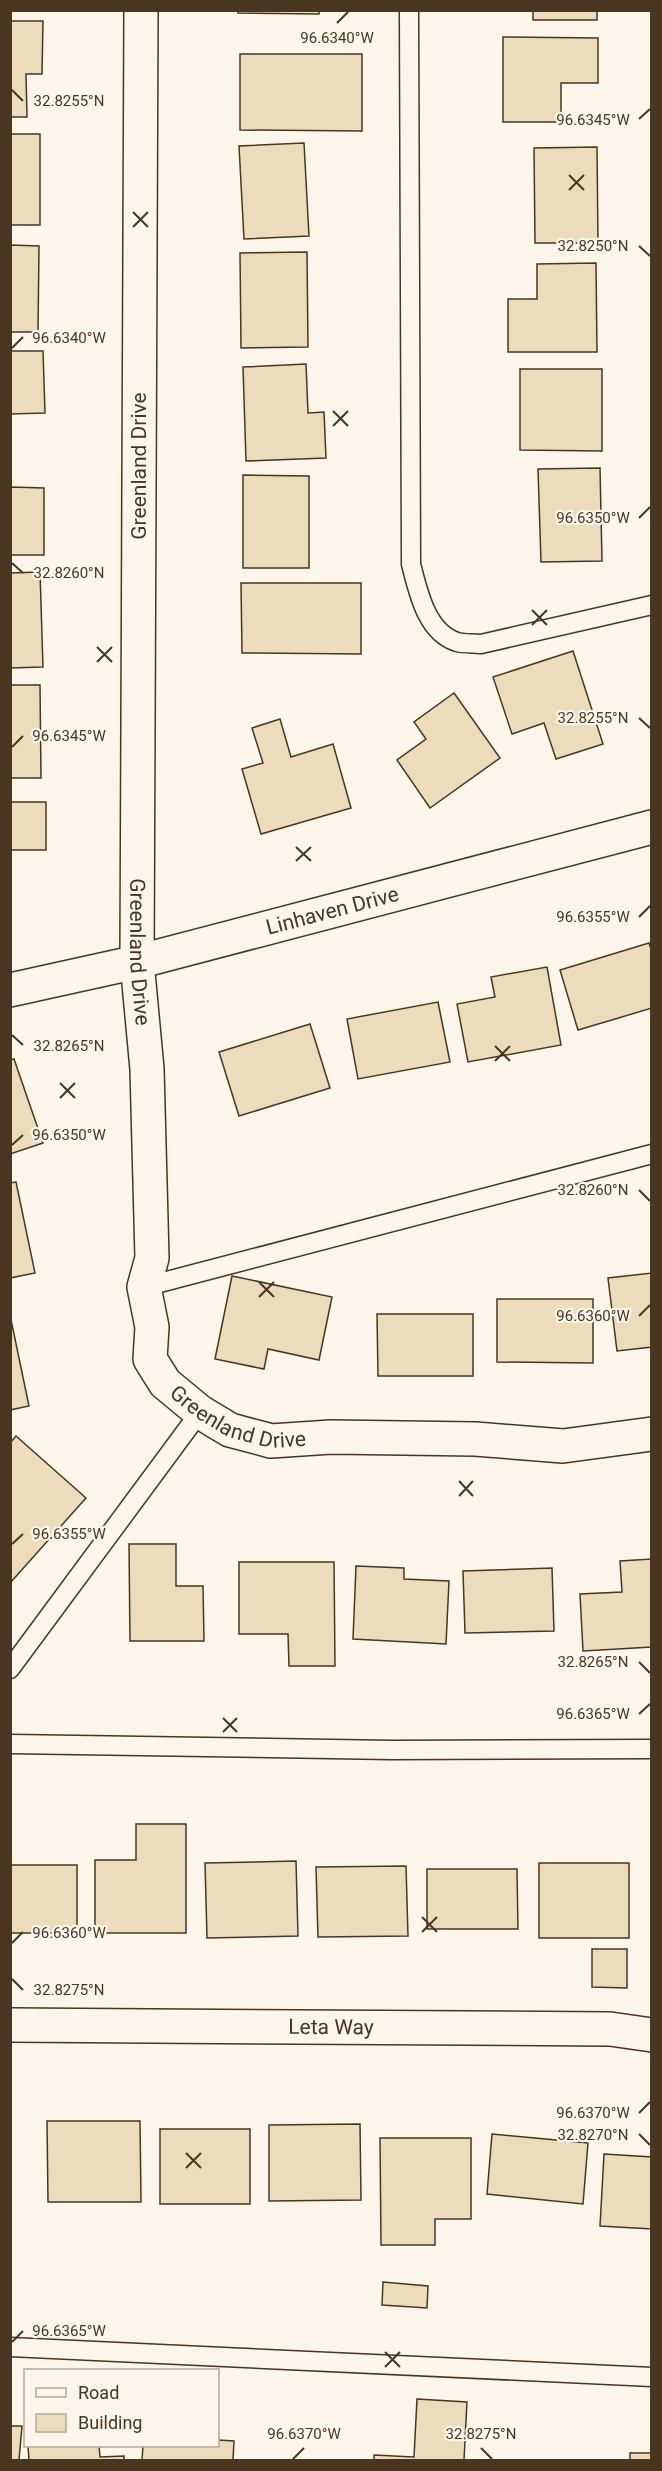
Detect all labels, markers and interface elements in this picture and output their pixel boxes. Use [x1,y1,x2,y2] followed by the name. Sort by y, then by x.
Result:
[300,29,374,47] text: 96.6340°W
[34,92,104,110] text: 32.8255°N
[556,111,630,129] text: 96.6345°W
[558,237,628,255] text: 32.8250°N
[32,329,106,347] text: 96.6340°W
[127,392,151,540] street label: Greenland Drive
[556,509,630,527] text: 96.6350°W
[34,564,104,582] text: 32.8260°N
[558,709,628,727] text: 32.8255°N
[32,727,106,745] text: 96.6345°W
[125,878,155,1027] street label: Greenland Drive
[263,882,401,940] street label: Linhaven Drive
[556,908,630,926] text: 96.6355°W
[34,1037,104,1055] text: 32.8265°N
[32,1126,106,1144] text: 96.6350°W
[558,1181,628,1199] text: 32.8260°N
[556,1307,630,1325] text: 96.6360°W
[165,1380,307,1453] street label: Greenland Drive
[32,1525,106,1543] text: 96.6355°W
[558,1653,628,1671] text: 32.8265°N
[556,1705,630,1723] text: 96.6365°W
[32,1924,106,1942] text: 96.6360°W
[34,1981,104,1999] text: 32.8275°N
[288,2015,374,2039] street label: Leta Way
[556,2104,630,2122] text: 96.6370°W
[558,2126,628,2144] text: 32.8270°N
[32,2322,106,2340] text: 96.6365°W
[24,2369,219,2447] legend
[78,2382,119,2403] text: Road
[78,2412,142,2433] text: Building
[267,2425,341,2443] text: 96.6370°W
[446,2425,516,2443] text: 32.8275°N

